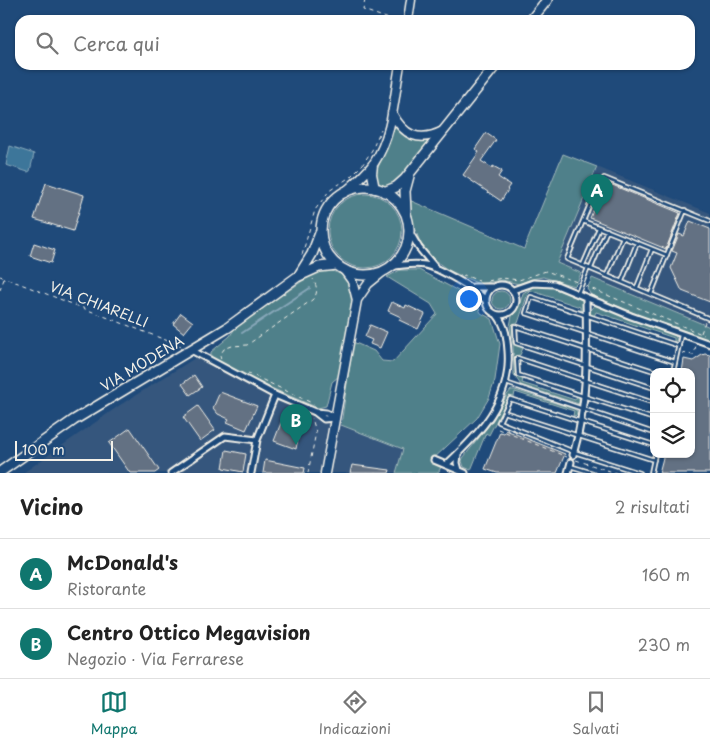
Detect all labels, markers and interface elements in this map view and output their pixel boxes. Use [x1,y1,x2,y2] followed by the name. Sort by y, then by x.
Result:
[15,15,695,70] search box
[33,29,61,57] icon: search
[73,29,160,57] text: Cerca qui
[581,174,613,215] pin: A
[47,276,151,332] street label: VIA CHIARELLI
[456,286,482,312] your location
[96,330,188,396] street label: VIA MODENA
[650,368,695,458] map controls
[650,368,695,413] button: locate
[280,404,312,445] pin: B
[650,413,695,458] button: layers
[15,438,112,461] scale bar
[22,439,65,460] text: 100 m
[20,490,83,522] text: Vicino
[615,494,690,518] text: 2 risultati
[67,548,178,576] text: McDonald's
[30,562,42,586] text: A
[642,562,690,586] text: 160 m
[67,576,146,600] text: Ristorante
[67,618,311,646] text: Centro Ottico Megavision
[31,632,41,656] text: B
[638,632,690,656] text: 230 m
[67,646,244,670] text: Negozio · Via Ferrarese
[91,688,137,739] tab: Mappa
[319,688,391,739] tab: Indicazioni
[572,688,619,739] tab: Salvati

